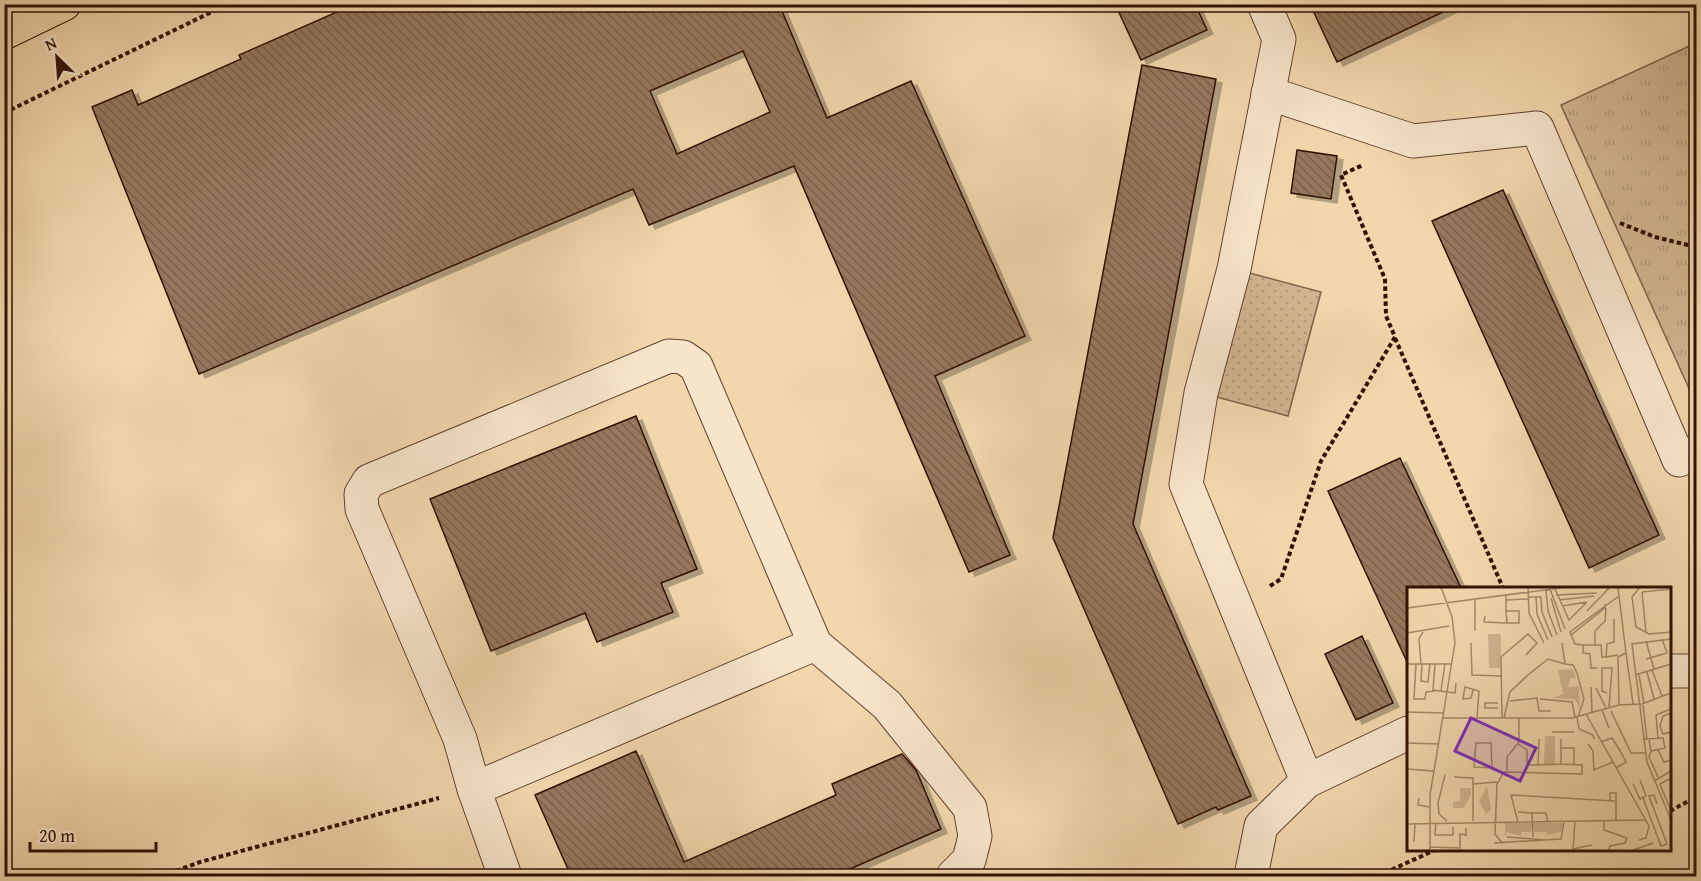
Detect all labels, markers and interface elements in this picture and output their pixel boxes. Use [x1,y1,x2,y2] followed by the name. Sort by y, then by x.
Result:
[27,27,87,87] north arrow
[41,30,61,57] text: N
[1407,587,1671,851] inset map
[30,815,156,853] scale bar
[39,822,75,849] text: 20 m

